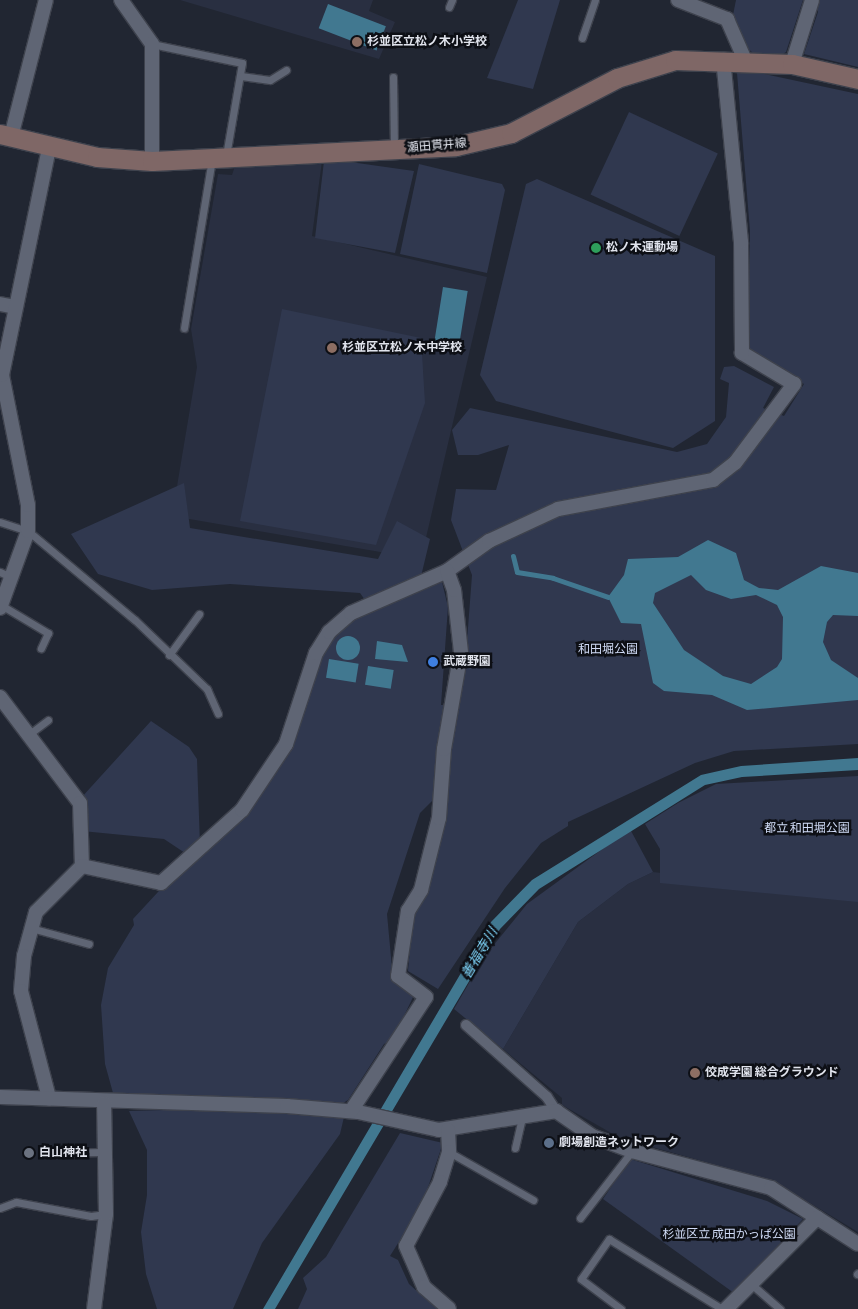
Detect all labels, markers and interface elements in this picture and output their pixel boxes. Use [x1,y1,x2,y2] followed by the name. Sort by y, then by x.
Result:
[367,35,487,49] place label: 杉並区立松ノ木小学校
[351,36,363,48] marker: 杉並区立松ノ木小学校
[406,136,468,156] street label: 瀬田貫井線
[606,241,678,255] place label: 松ノ木運動場
[590,242,602,254] marker: 松ノ木運動場
[342,341,462,355] place label: 杉並区立松ノ木中学校
[326,342,338,354] marker: 杉並区立松ノ木中学校
[578,643,638,657] park label: 和田堀公園
[443,655,491,669] place label: 武蔵野園
[427,656,439,668] marker: 武蔵野園
[764,822,850,836] park label: 都立 和田堀公園
[457,925,501,981] water label: 善福寺川
[705,1066,839,1080] place label: 佼成学園 総合グラウンド
[689,1067,701,1079] marker: 佼成学園 総合グラウンド
[559,1136,679,1150] place label: 劇場創造ネットワーク
[543,1137,555,1149] marker: 劇場創造ネットワーク
[39,1146,87,1160] place label: 白山神社
[23,1147,35,1159] marker: 白山神社
[662,1228,796,1242] park label: 杉並区立 成田かっぱ公園

